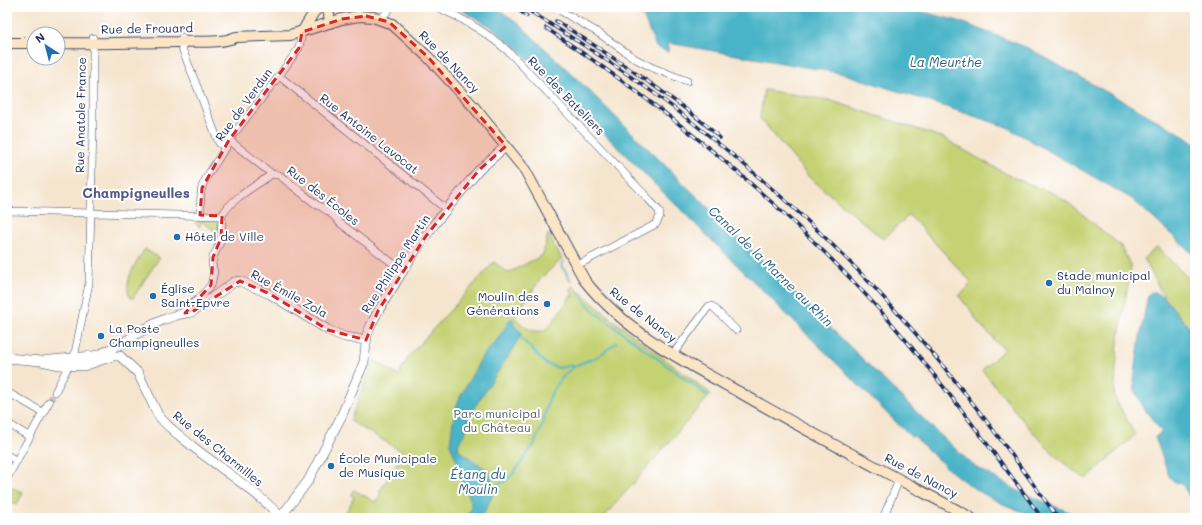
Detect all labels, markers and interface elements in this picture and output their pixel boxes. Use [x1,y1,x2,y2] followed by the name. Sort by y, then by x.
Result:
[101,19,193,37] street label: Rue de Frouard
[26,26,66,66] north arrow
[416,27,484,96] street label: Rue de Nancy
[32,29,48,46] text: N
[525,52,609,138] street label: Rue des Bateliers
[910,53,982,70] water label: La Meurthe
[71,57,89,173] street label: Rue Anatole France
[211,65,275,144] street label: Rue de Verdun
[317,89,422,177] street label: Rue Antoine Lavocat
[284,162,363,229] street label: Rue des Écoles
[82,183,190,202] district label: Champigneulles
[705,202,837,330] water label: Canal de la Marne au Rhin
[357,211,433,316] street label: Rue Philippe Martin
[185,228,264,244] place label: Hôtel de Ville
[172,232,182,242] marker: Hôtel de Ville
[248,265,331,321] street label: Rue Émile Zola
[1057,267,1150,297] place label: Stade municipal du Malnoy
[1044,278,1054,288] marker: Stade municipal du Malnoy
[161,280,230,310] place label: Église Saint-Epvre
[607,283,680,345] street label: Rue de Nancy
[467,288,539,318] place label: Moulin des Générations
[148,291,158,301] marker: Église Saint-Epvre
[542,299,552,309] marker: Moulin des Générations
[109,320,200,350] place label: La Poste Champigneulles
[96,331,106,341] marker: La Poste Champigneulles
[454,405,540,435] park label: Parc municipal du Château
[170,407,267,490] street label: Rue des Charmilles
[882,449,961,501] street label: Rue de Nancy
[339,450,437,480] place label: École Municipale de Musique
[326,461,336,471] marker: École Municipale de Musique
[450,465,506,497] water label: Étang du Moulin

